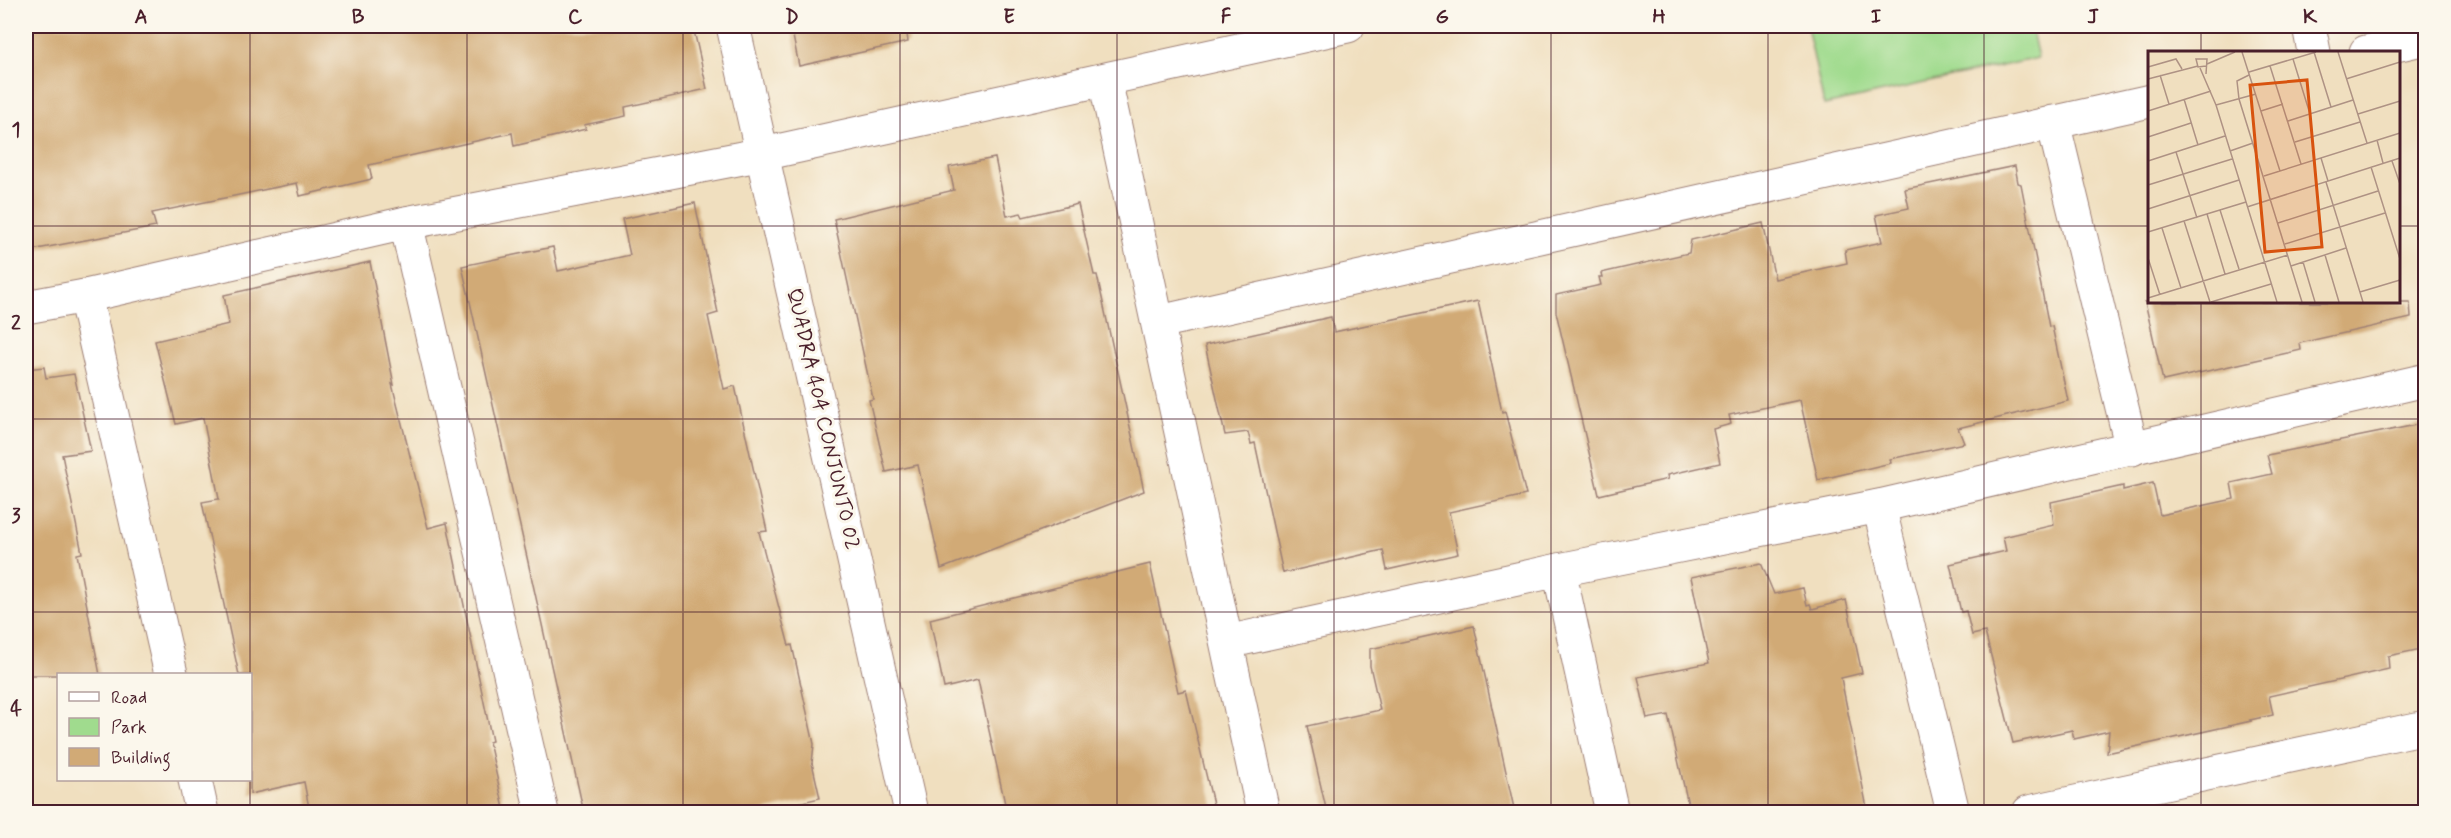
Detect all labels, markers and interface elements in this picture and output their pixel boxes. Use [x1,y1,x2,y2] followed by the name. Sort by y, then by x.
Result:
[134,4,148,31] text: A
[352,4,365,31] text: B
[568,4,583,31] text: C
[785,4,799,31] text: D
[1003,4,1015,31] text: E
[1221,4,1232,31] text: F
[1435,4,1449,31] text: G
[1652,4,1666,31] text: H
[1871,4,1881,31] text: I
[2087,4,2099,31] text: J
[2303,4,2318,31] text: K
[2148,51,2400,303] inset map
[12,117,20,144] text: 1
[779,286,867,552] street label: QUADRA 404 CONJUNTO 02
[11,310,21,337] text: 2
[11,503,21,530] text: 3
[57,673,252,781] legend
[111,686,147,710] text: Road
[10,696,22,723] text: 4
[111,716,147,740] text: Park
[111,746,171,772] text: Building

